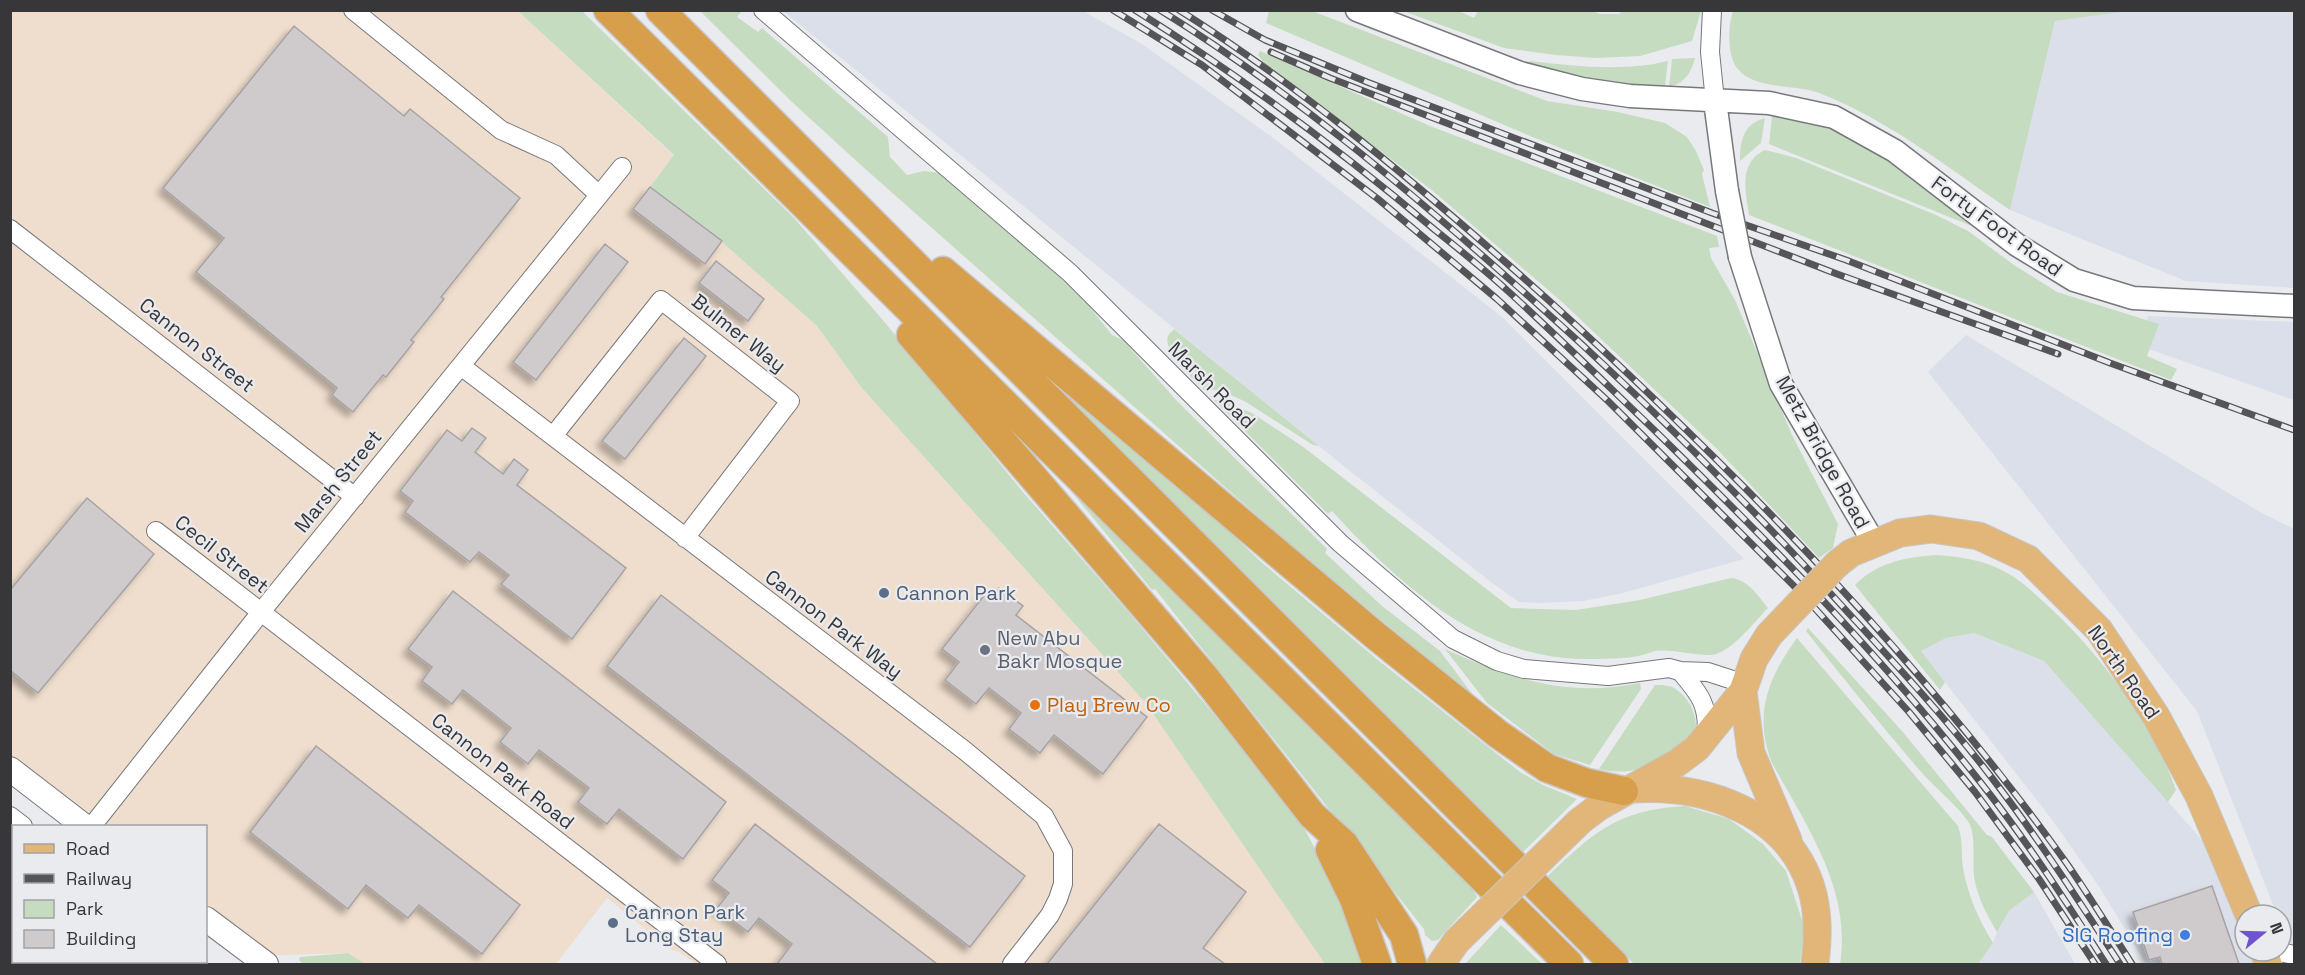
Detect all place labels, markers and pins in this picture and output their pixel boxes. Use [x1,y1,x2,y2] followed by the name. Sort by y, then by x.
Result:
[896,580,1016,606] place label: Cannon Park
[877,586,891,600] marker: Cannon Park
[997,625,1122,674] place label: New Abu Bakr Mosque
[978,643,992,657] marker: New Abu Bakr Mosque
[1047,692,1171,718] place label: Play Brew Co
[1028,698,1042,712] marker: Play Brew Co
[625,899,745,948] place label: Cannon Park Long Stay
[606,916,620,930] marker: Cannon Park Long Stay
[2062,922,2173,948] place label: SIG Roofing
[2178,928,2192,942] marker: SIG Roofing

